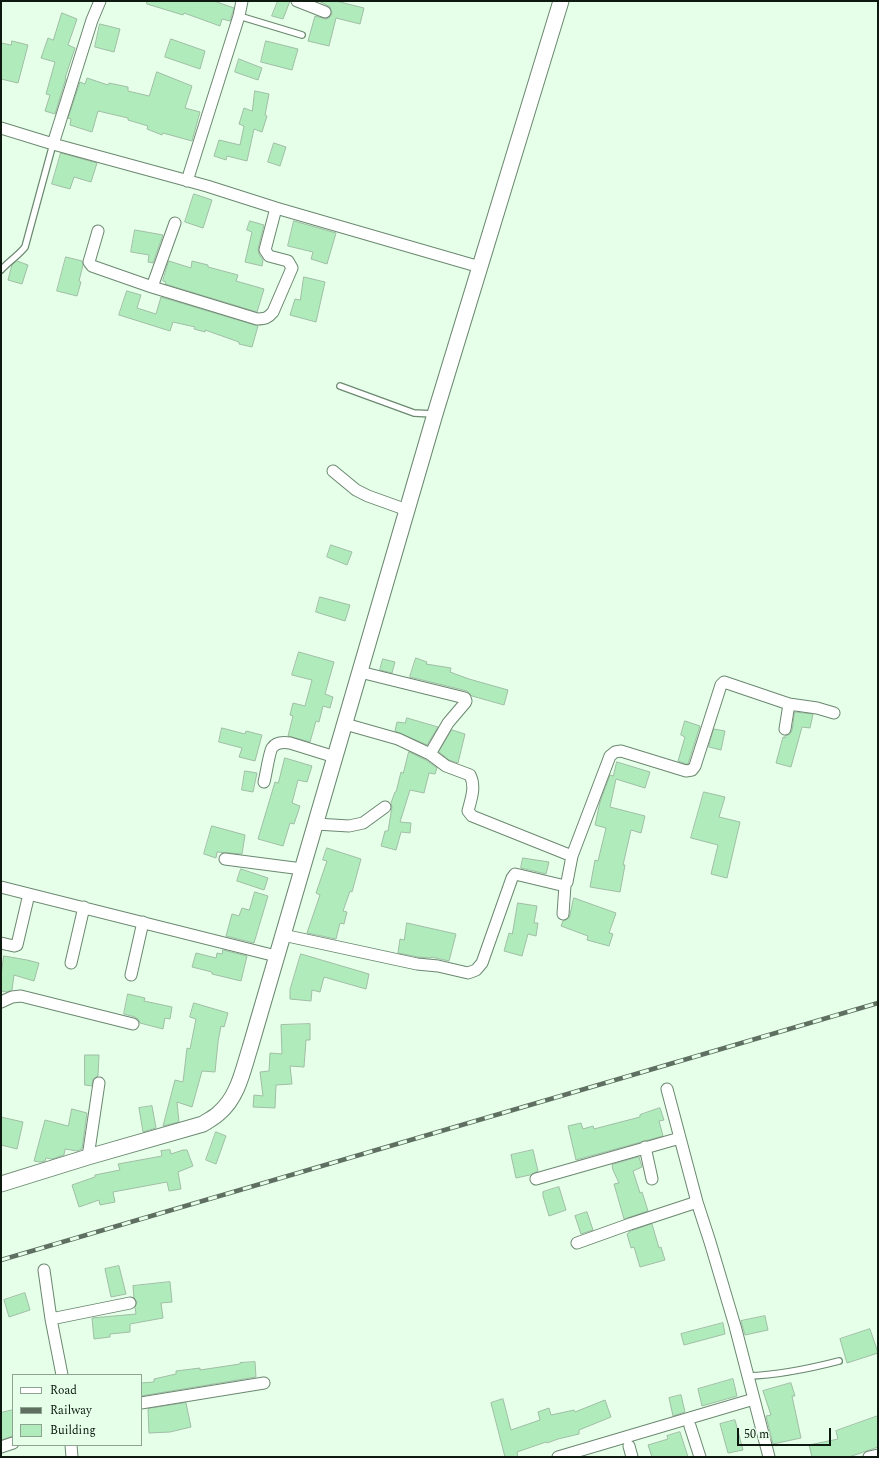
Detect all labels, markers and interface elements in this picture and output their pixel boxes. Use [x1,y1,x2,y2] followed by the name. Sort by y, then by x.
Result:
[12,1374,142,1446] legend
[50,1381,77,1400] text: Road
[50,1401,92,1420] text: Railway
[739,1420,833,1446] scale bar
[50,1421,96,1440] text: Building
[744,1425,769,1444] text: 50 m

